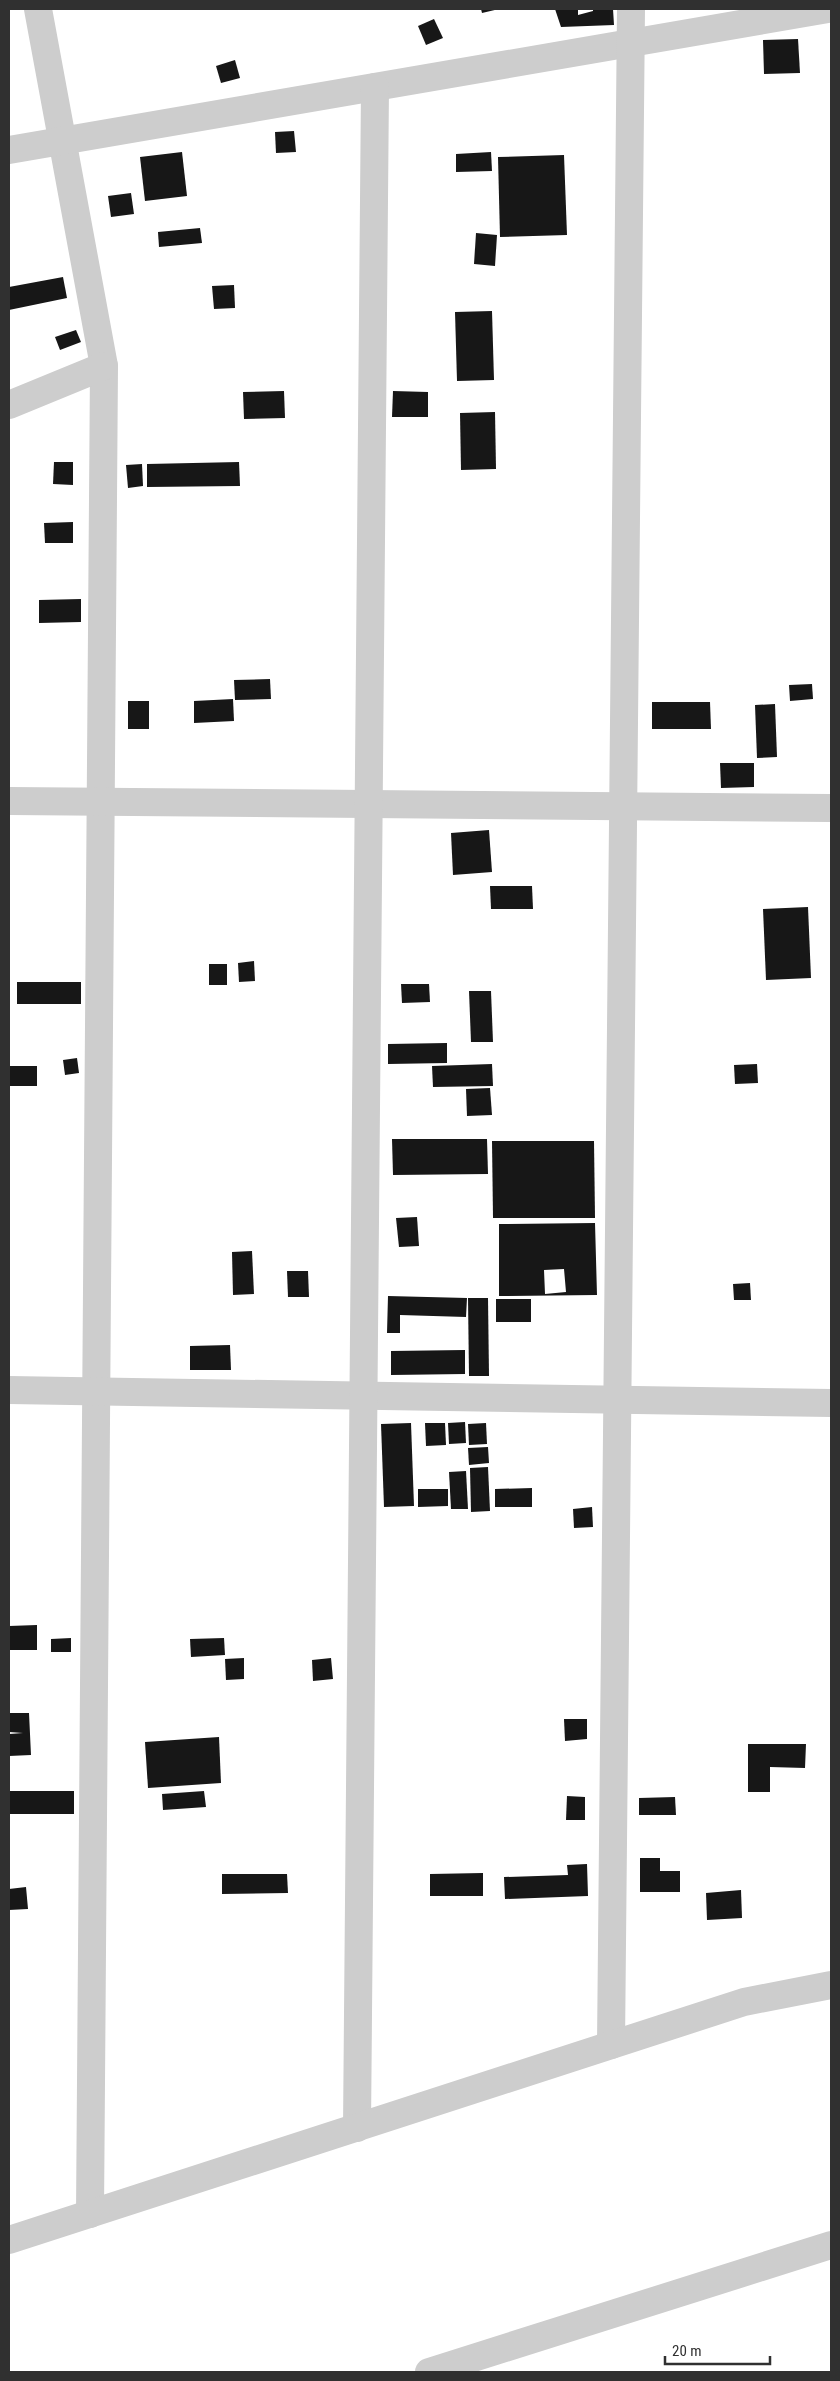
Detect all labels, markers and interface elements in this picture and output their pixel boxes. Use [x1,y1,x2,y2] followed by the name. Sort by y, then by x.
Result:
[665,2334,770,2366] scale bar
[672,2342,702,2360] text: 20 m

